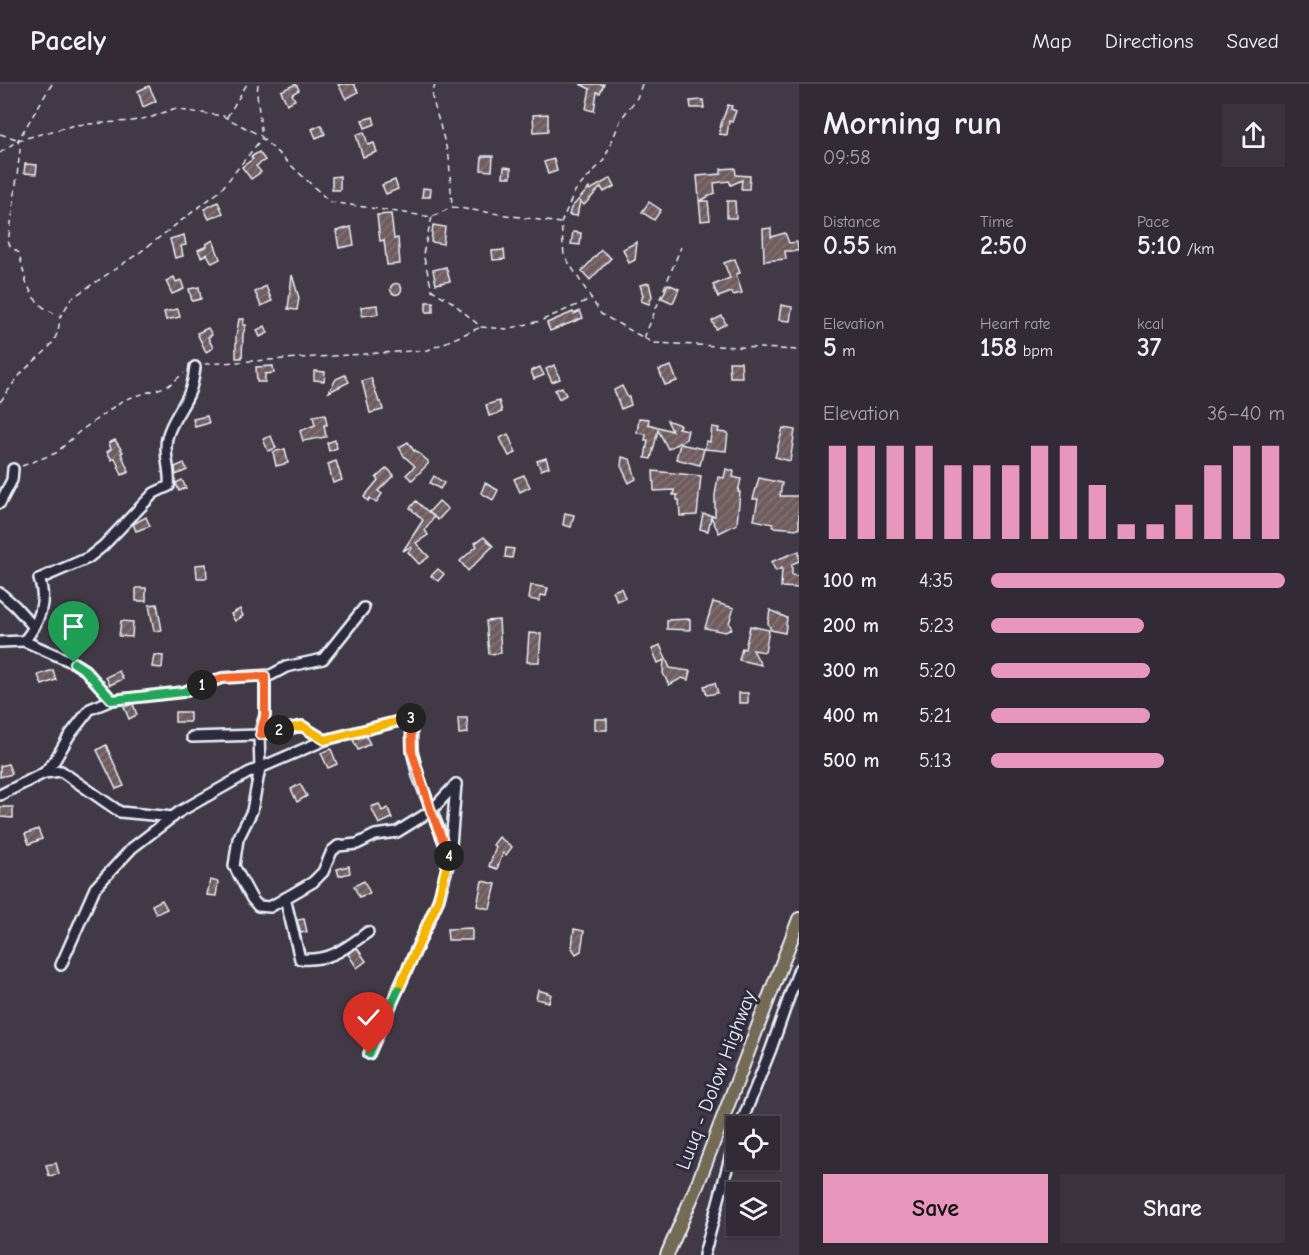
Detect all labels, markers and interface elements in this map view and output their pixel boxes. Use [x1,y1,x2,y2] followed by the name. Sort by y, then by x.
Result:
[30,25,106,57] text: Pacely
[1032,29,1072,53] text: Map
[1105,29,1194,53] text: Directions
[1227,29,1279,53] text: Saved
[823,104,1002,142] text: Morning run
[1222,104,1285,167] button: share
[823,146,871,169] text: 09:58
[823,213,880,231] text: Distance
[980,213,1013,231] text: Time
[1137,213,1169,231] text: Pace
[823,231,870,261] text: 0.55
[980,231,1027,261] text: 2:50
[1137,231,1181,261] text: 5:10
[870,240,897,258] text: km
[1181,240,1215,258] text: /km
[823,315,884,333] text: Elevation
[980,315,1051,333] text: Heart rate
[1137,315,1164,333] text: kcal
[823,333,837,363] text: 5
[980,333,1017,363] text: 158
[1137,333,1162,363] text: 37
[837,342,855,360] text: m
[1017,342,1053,360] text: bpm
[823,402,900,425] text: Elevation
[1207,402,1285,425] text: 36–40 m
[823,569,877,592] text: 100 m
[919,569,953,592] text: 4:35
[48,601,99,663] pin
[57,610,90,643] icon: arrive
[823,614,879,637] text: 200 m
[919,614,954,637] text: 5:23
[823,659,879,682] text: 300 m
[919,659,956,682] text: 5:20
[187,670,217,700] pin: 1
[199,676,205,694] text: 1
[396,703,426,733] pin: 3
[823,704,878,727] text: 400 m
[919,704,952,727] text: 5:21
[407,709,415,727] text: 3
[264,715,294,745] pin: 2
[275,721,283,739] text: 2
[823,749,880,772] text: 500 m
[919,749,952,772] text: 5:13
[434,841,464,871] pin: 4
[445,847,453,865] text: 4
[671,987,761,1173] street label: Luuq - Dolow Highway
[343,992,394,1054] pin
[352,1001,385,1034] icon: check
[726,1116,780,1236] map controls
[726,1116,780,1170] button: locate
[823,1174,1048,1243] button: Save
[1060,1174,1285,1243] button: Share
[726,1182,780,1236] button: layers

